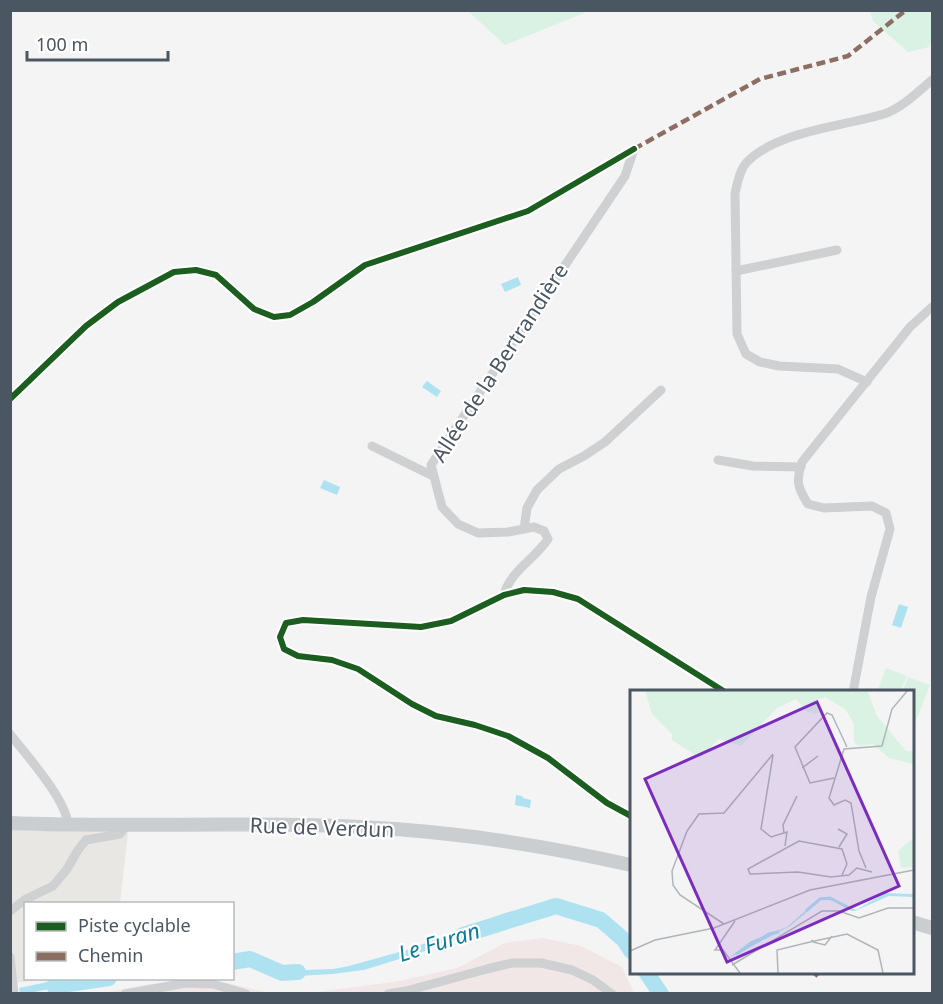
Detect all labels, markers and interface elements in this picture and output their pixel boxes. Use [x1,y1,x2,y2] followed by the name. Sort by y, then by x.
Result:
[27,24,168,62] scale bar
[36,32,88,56] text: 100 m
[424,258,574,467] street label: Allée de la Bertrandière
[630,690,913,974] inset map
[249,810,395,844] street label: Rue de Verdun
[24,902,234,980] legend
[78,913,191,937] text: Piste cyclable
[394,914,483,968] water label: Le Furan
[78,943,143,967] text: Chemin

